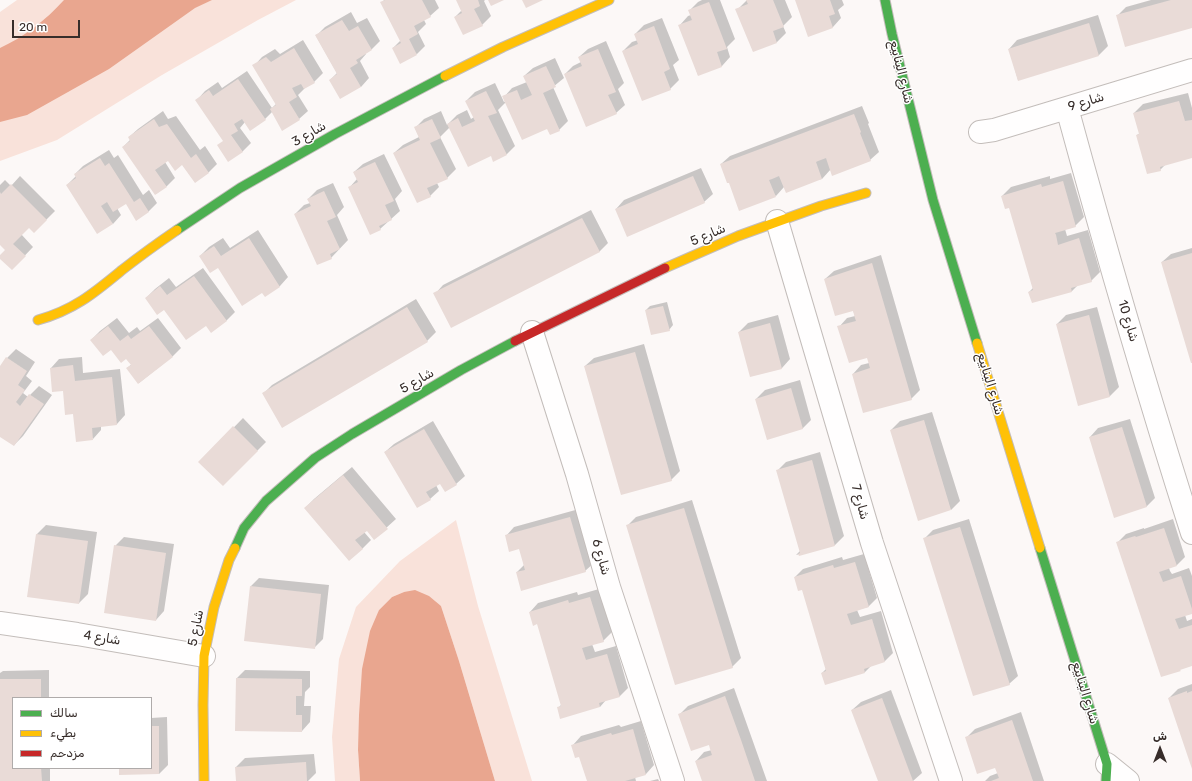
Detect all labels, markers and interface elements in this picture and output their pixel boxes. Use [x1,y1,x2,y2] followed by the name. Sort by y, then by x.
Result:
[14,12,82,38] scale bar
[19,20,47,34] text: 20 m
[886,39,916,105] street label: شارع الينابيع
[1066,89,1106,115] street label: شارع 9
[289,118,329,150] street label: شارع 3
[688,221,728,249] street label: شارع 5
[1114,298,1142,344] street label: شارع 10
[973,351,1007,417] street label: شارع الينابيع
[397,365,437,397] street label: شارع 5
[848,483,872,521] street label: شارع 7
[588,537,614,577] street label: شارع 6
[185,608,207,648] street label: شارع 5
[82,627,122,649] street label: شارع 4
[1068,660,1102,726] street label: شارع الينابيع
[12,697,152,769] legend
[50,706,78,720] text: سالك
[50,726,76,740] text: بطيء
[1140,729,1180,769] north arrow
[1153,730,1167,743] text: ش
[50,746,84,760] text: مزدحم

